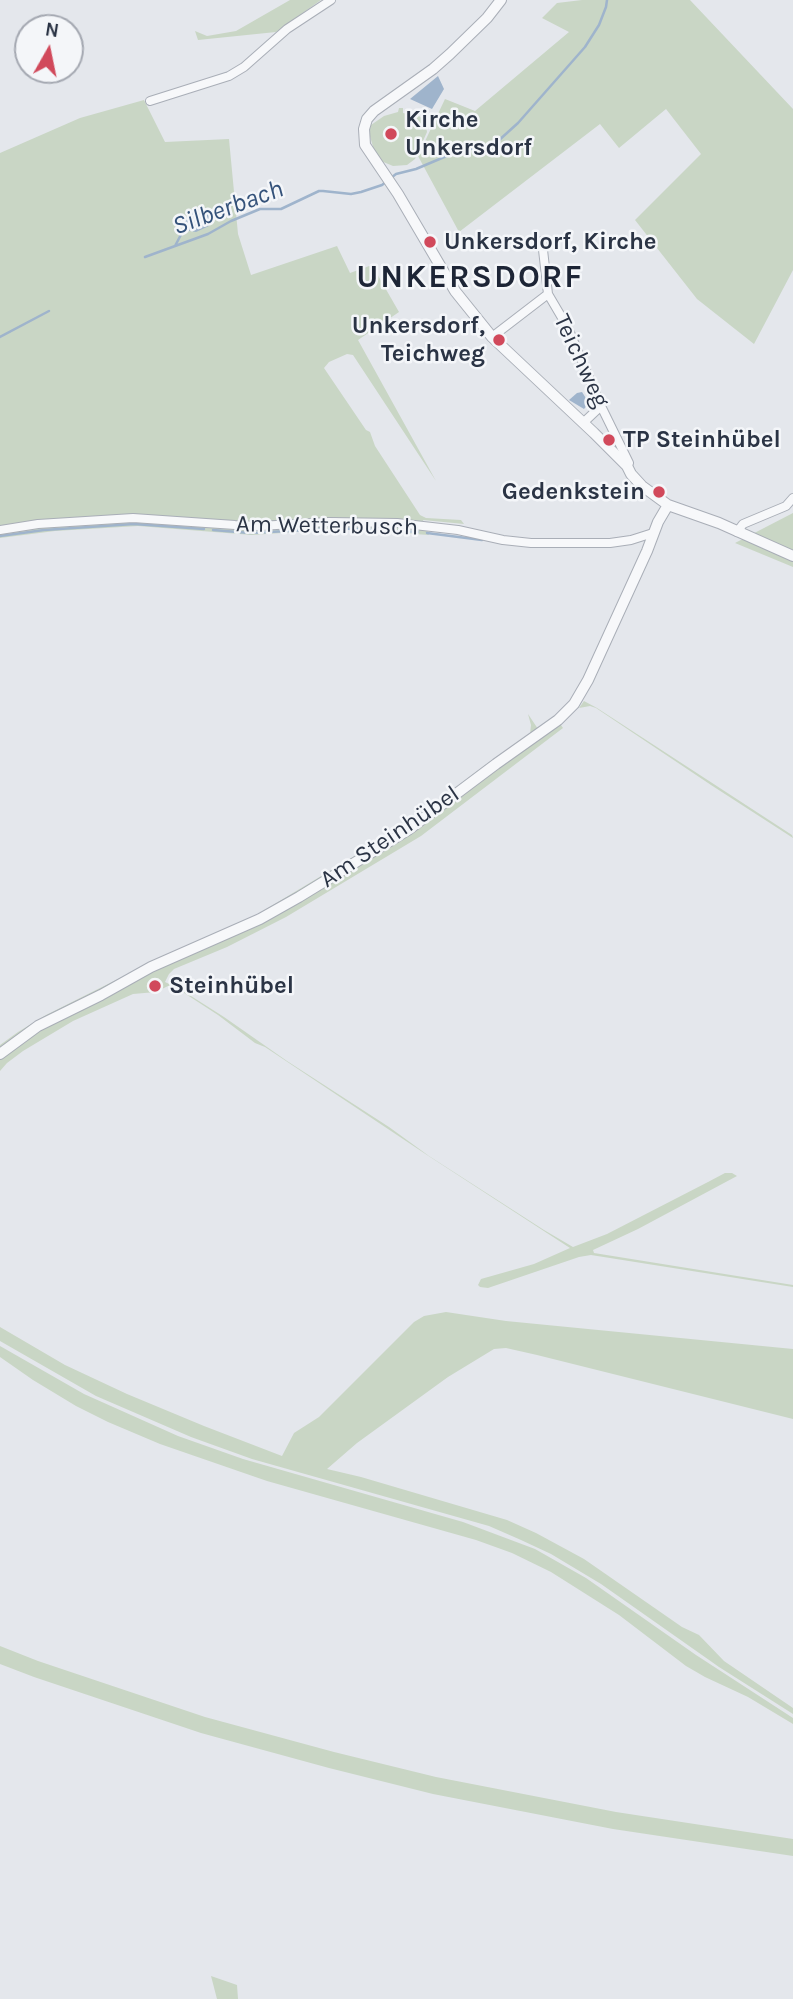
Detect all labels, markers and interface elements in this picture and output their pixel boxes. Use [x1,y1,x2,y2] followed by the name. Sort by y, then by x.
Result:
[14,14,84,84] north arrow
[44,18,60,42] text: N
[405,106,532,162] place label: Kirche Unkersdorf
[383,126,399,142] marker: Kirche Unkersdorf
[168,174,288,242] water label: Silberbach
[444,228,657,256] place label: Unkersdorf, Kirche
[422,234,438,250] marker: Unkersdorf, Kirche
[357,259,583,297] district label: UNKERSDORF
[547,310,615,412] street label: Teichweg
[352,312,485,368] place label: Unkersdorf, Teichweg
[491,332,507,348] marker: Unkersdorf, Teichweg
[623,426,781,454] place label: TP Steinhübel
[601,432,617,448] marker: TP Steinhübel
[502,478,645,506] place label: Gedenkstein
[651,484,667,500] marker: Gedenkstein
[236,510,418,542] street label: Am Wetterbusch
[315,780,465,894] street label: Am Steinhübel
[169,972,294,1000] place label: Steinhübel
[147,978,163,994] marker: Steinhübel

